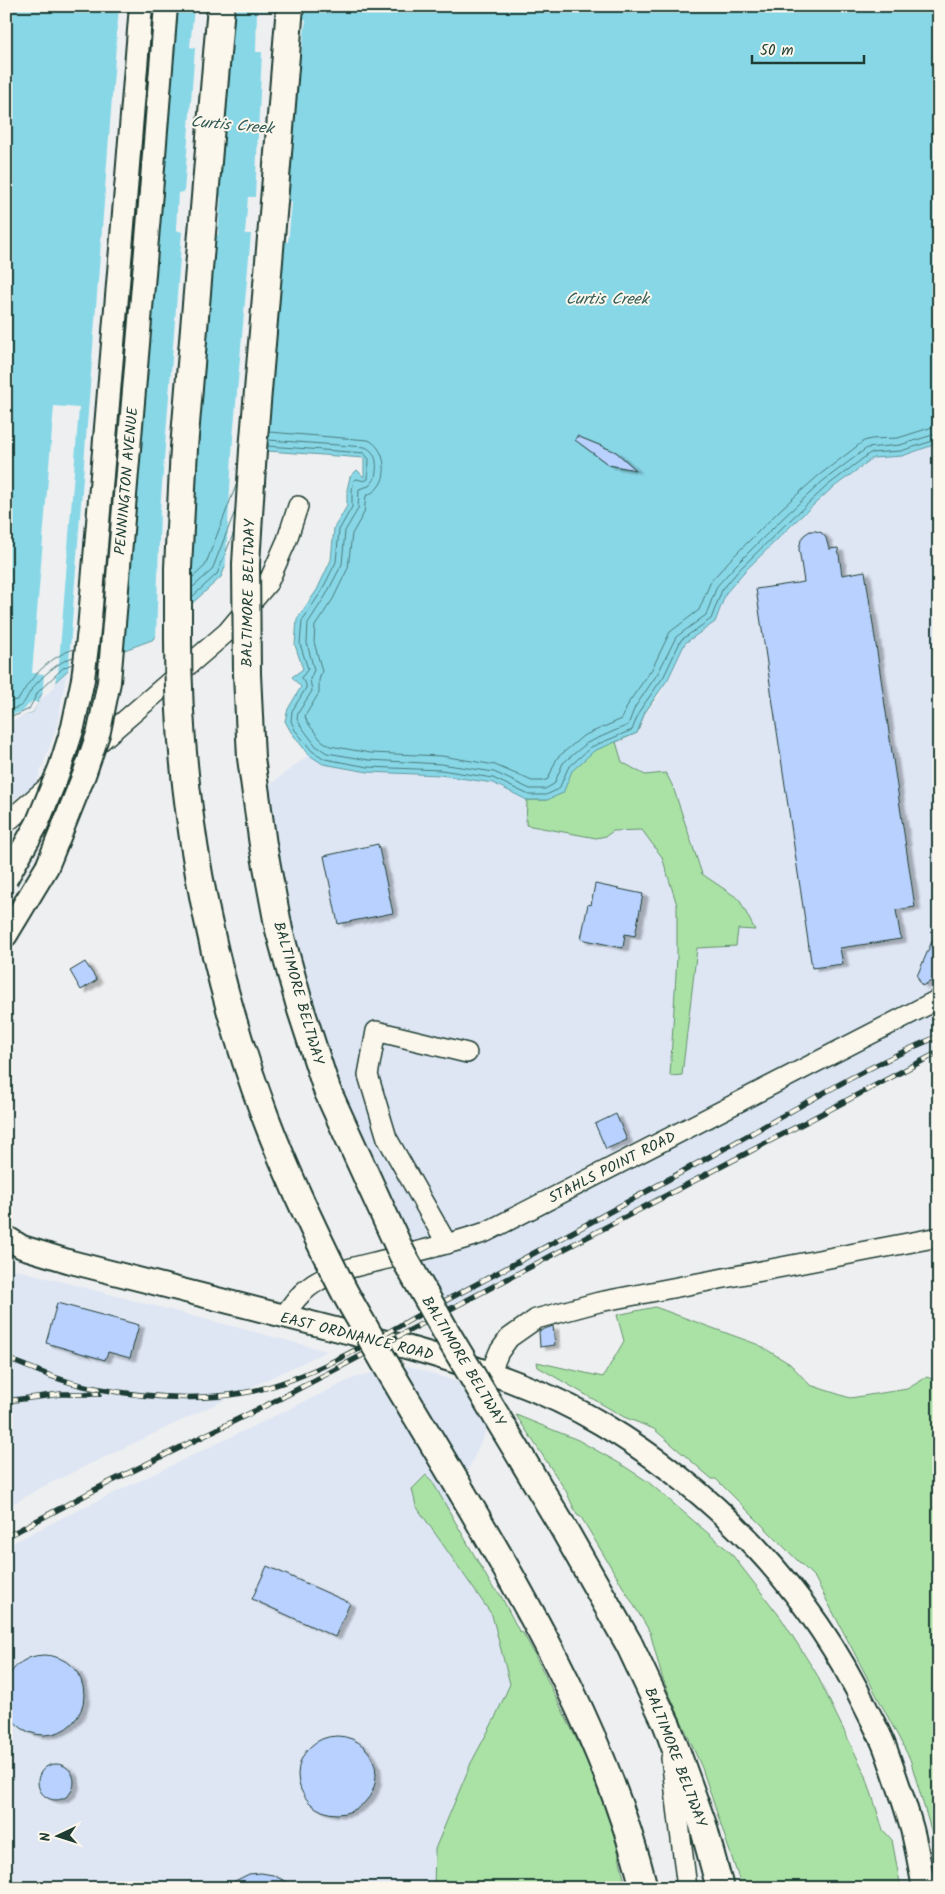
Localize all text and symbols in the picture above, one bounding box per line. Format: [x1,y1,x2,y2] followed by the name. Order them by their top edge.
[752,32,865,64] scale bar
[760,39,794,63] text: 50 m
[190,109,277,142] water label: Curtis Creek
[566,287,651,312] water label: Curtis Creek
[109,405,146,556] street label: PENNINGTON AVENUE
[236,517,262,667] street label: BALTIMORE BELTWAY
[266,919,330,1069] street label: BALTIMORE BELTWAY
[545,1125,681,1210] street label: STAHLS POINT ROAD
[415,1292,512,1432] street label: BALTIMORE BELTWAY
[277,1306,436,1368] street label: EAST ORDNANCE ROAD
[637,1684,713,1832] street label: BALTIMORE BELTWAY
[32,1812,82,1862] north arrow
[35,1832,57,1842] text: N

